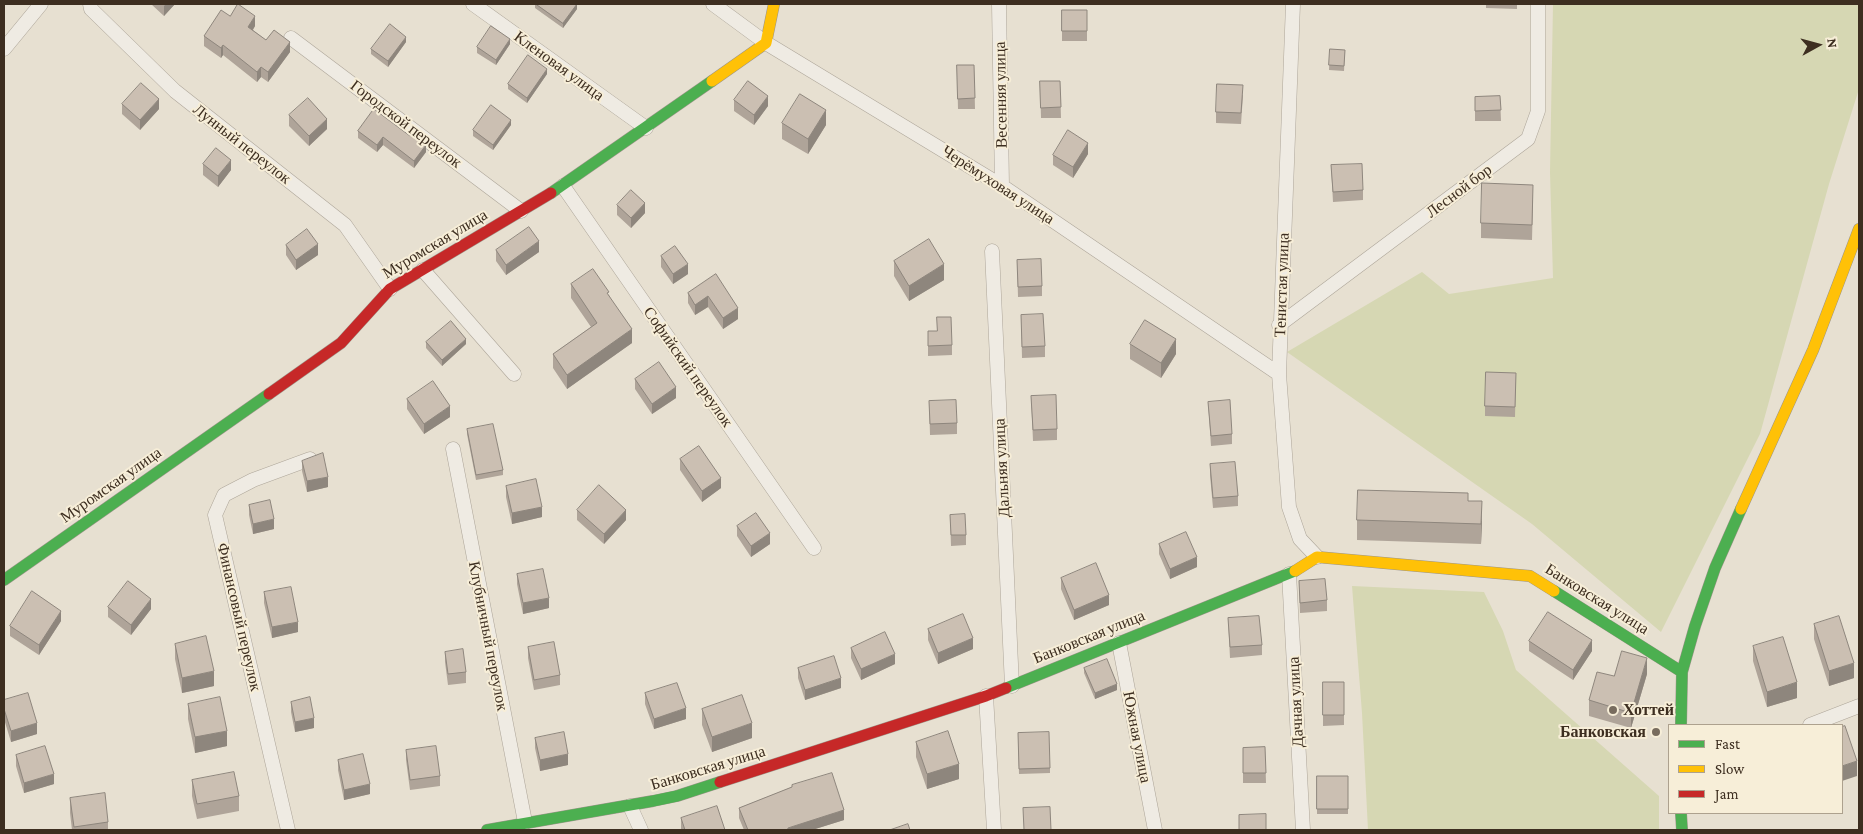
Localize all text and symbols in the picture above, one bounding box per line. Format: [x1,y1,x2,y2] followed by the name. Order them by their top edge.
[1793,20,1843,70] north arrow
[510,27,608,105] street label: Кленовая улица
[1824,37,1841,49] text: N
[990,41,1012,149] street label: Весенняя улица
[346,76,466,172] street label: Городской переулок
[189,100,295,188] street label: Лунный переулок
[938,141,1058,229] street label: Черёмуховая улица
[1422,160,1496,222] street label: Лесной бор
[379,205,491,283] street label: Муромская улица
[1271,232,1293,338] street label: Тенистая улица
[639,303,737,431] street label: Софийский переулок
[990,418,1014,518] street label: Дальняя улица
[57,443,165,527] street label: Муромская улица
[213,541,265,693] street label: Финансовый переулок
[1542,559,1652,639] street label: Банковская улица
[464,560,512,712] street label: Клубничный переулок
[1030,606,1148,668] street label: Банковская улица
[1284,656,1308,748] street label: Дачная улица
[1119,689,1155,785] street label: Южная улица
[1623,700,1674,720] place label: Хоттей
[1607,704,1619,716] marker: Хоттей
[1560,722,1646,742] place label: Банковская
[1668,724,1843,814] legend
[1650,726,1662,738] marker: Банковская
[1715,736,1740,752] text: Fast
[648,741,768,795] street label: Банковская улица
[1715,761,1744,777] text: Slow
[1715,786,1738,802] text: Jam

